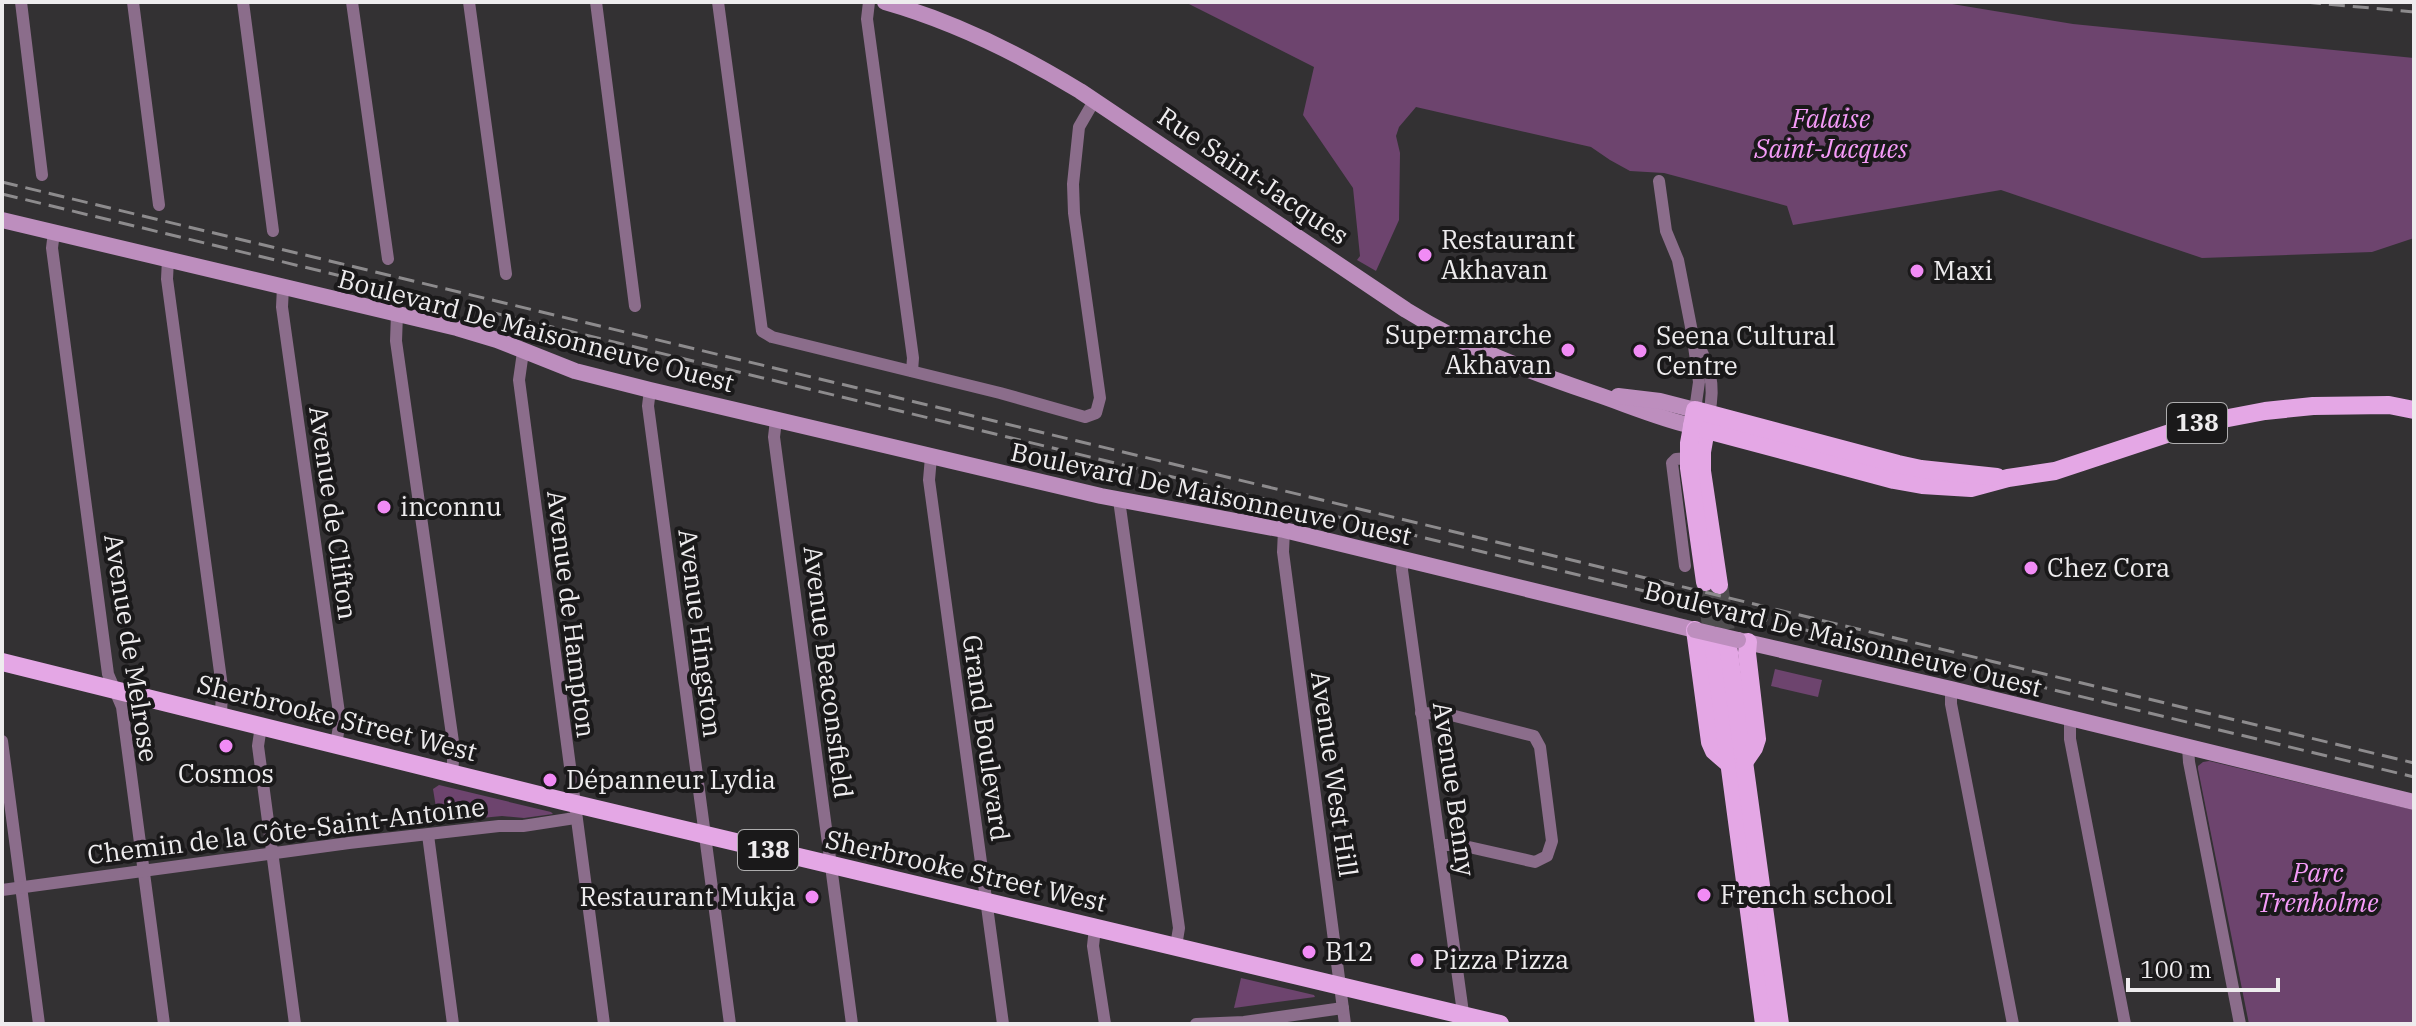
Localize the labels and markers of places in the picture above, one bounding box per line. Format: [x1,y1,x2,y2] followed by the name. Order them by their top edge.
[1441,222,1575,286] place label: Restaurant Akhavan
[1416,246,1434,264] marker: Restaurant Akhavan
[1933,253,1993,287] place label: Maxi
[1908,262,1926,280] marker: Maxi
[1385,317,1552,381] place label: Supermarche Akhavan
[1656,318,1836,382] place label: Seena Cultural Centre
[1559,341,1577,359] marker: Supermarche Akhavan
[1631,342,1649,360] marker: Seena Cultural Centre
[400,489,502,523] place label: inconnu
[375,498,393,516] marker: inconnu
[2047,550,2170,584] place label: Chez Cora
[2022,559,2040,577] marker: Chez Cora
[217,737,235,755] marker: Cosmos
[178,756,274,790] place label: Cosmos
[566,762,776,796] place label: Dépanneur Lydia
[541,771,559,789] marker: Dépanneur Lydia
[1720,877,1893,911] place label: French school
[580,879,796,913] place label: Restaurant Mukja
[1695,886,1713,904] marker: French school
[803,888,821,906] marker: Restaurant Mukja
[1325,934,1374,968] place label: B12
[1433,942,1569,976] place label: Pizza Pizza
[1300,943,1318,961] marker: B12
[1408,951,1426,969] marker: Pizza Pizza

